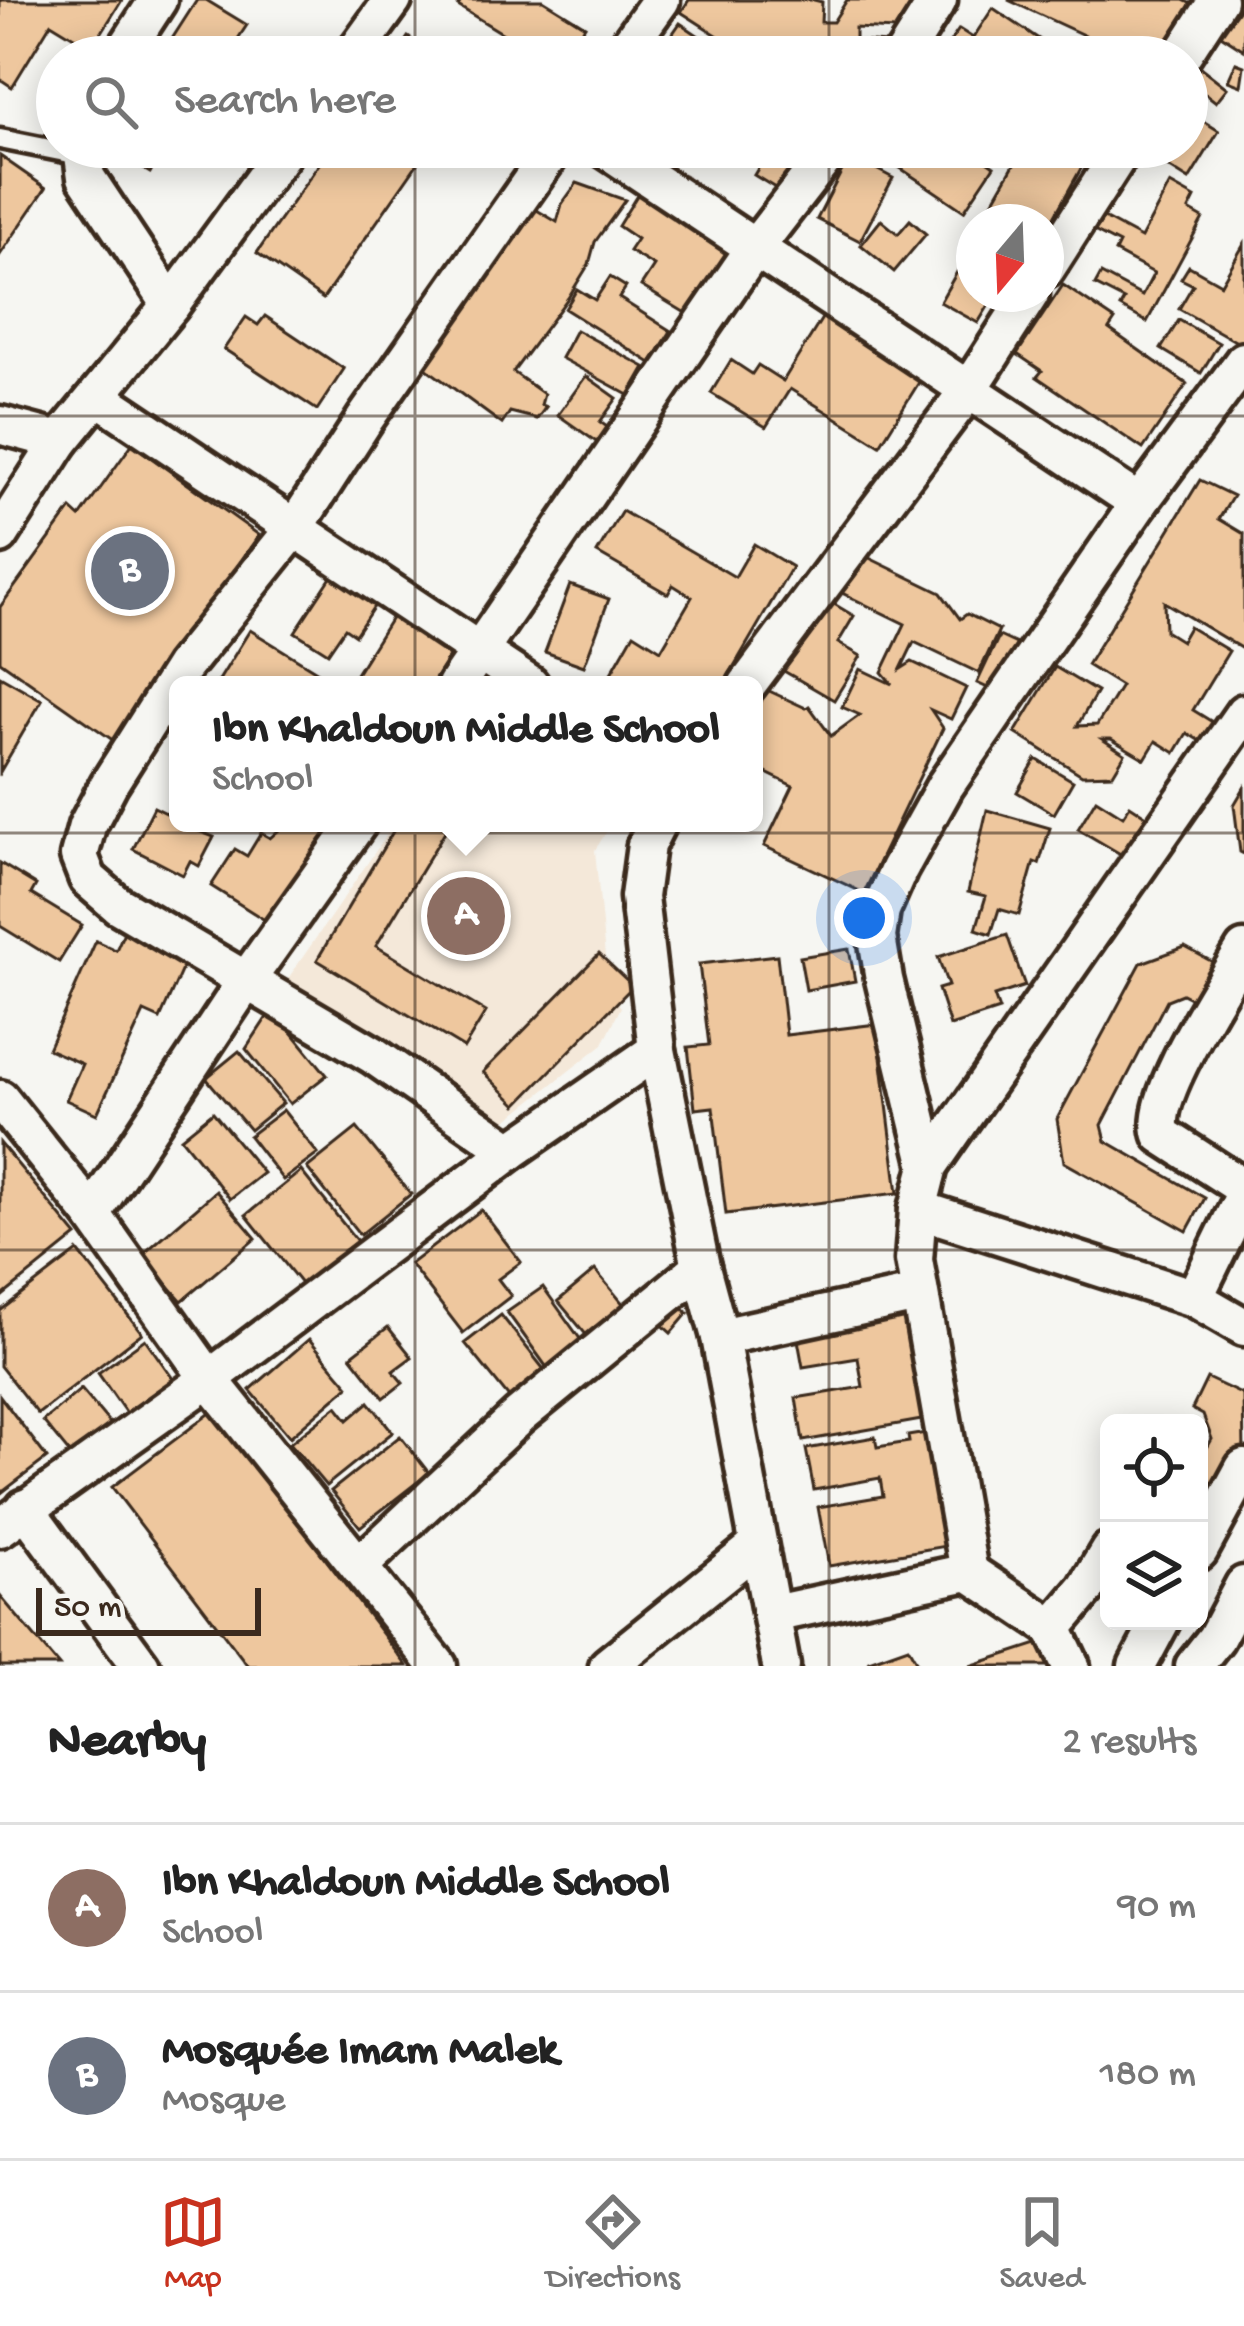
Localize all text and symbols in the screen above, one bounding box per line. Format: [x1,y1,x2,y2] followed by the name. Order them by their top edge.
[36,36,1208,168] search box
[78,69,144,135] icon: search
[174,76,396,129] text: Search here
[956,204,1064,312] north arrow
[91,526,169,616] pin: B
[169,676,763,832] popup
[212,705,720,758] text: Ibn Khaldoun Middle School
[212,758,313,804] text: School
[427,871,505,961] pin: A
[834,888,894,948] your location
[1100,1414,1208,1630] map controls
[1100,1414,1208,1522] button: locate
[1100,1522,1208,1630] button: layers
[36,1582,261,1635] scale bar
[54,1590,121,1628] text: 50 m
[48,1714,206,1774] text: Nearby
[1062,1721,1196,1767] text: 2 results
[162,1858,670,1911] text: Ibn Khaldoun Middle School
[75,1885,99,1931] text: A
[1117,1885,1196,1931] text: 90 m
[162,1911,263,1957] text: School
[162,2026,558,2079] text: Mosquée Imam Malek
[77,2053,97,2099] text: B
[1100,2053,1196,2099] text: 180 m
[162,2079,285,2125] text: Mosque
[160,2189,226,2299] tab: Map
[546,2189,680,2299] tab: Directions
[1000,2189,1084,2299] tab: Saved

